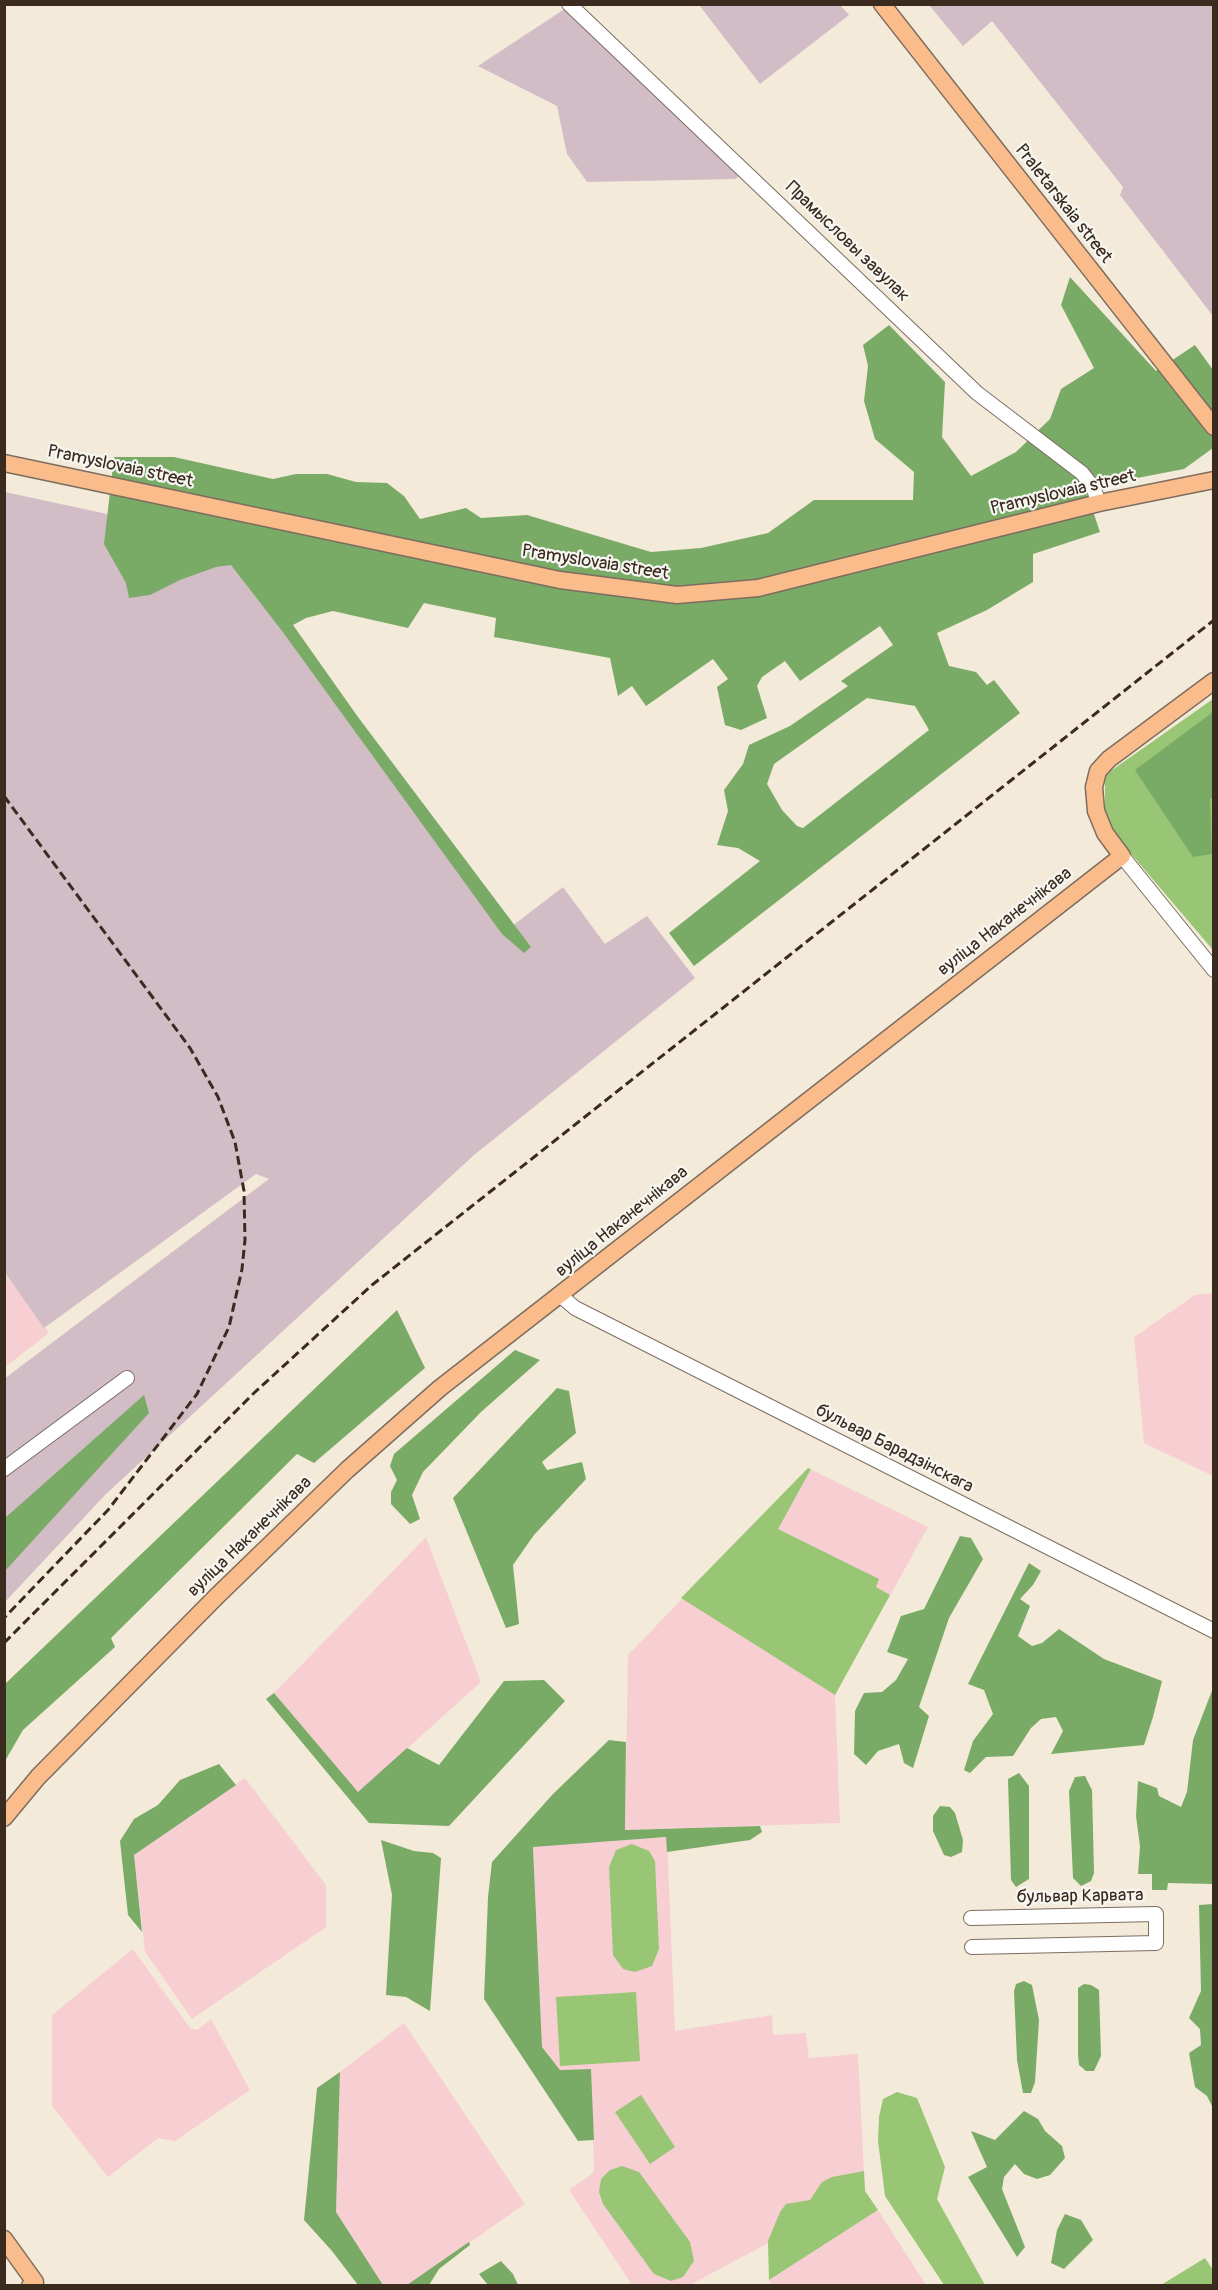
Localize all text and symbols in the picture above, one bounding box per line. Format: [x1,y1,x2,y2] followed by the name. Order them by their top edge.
[1010,140,1116,268] street label: Praletarskaia street
[780,177,914,307] street label: Прамысловы завулак
[45,441,195,493] street label: Pramyslovaia street
[988,466,1138,520] street label: Pramyslovaia street
[520,541,670,585] street label: Pramyslovaia street
[934,863,1076,981] street label: вуліца Наканечнікава
[551,1162,693,1282] street label: вуліца Наканечнікава
[811,1400,977,1498] street label: бульвар Барадзінскага
[183,1472,317,1602] street label: вуліца Наканечнікава
[1016,1885,1144,1909] street label: бульвар Карвата

